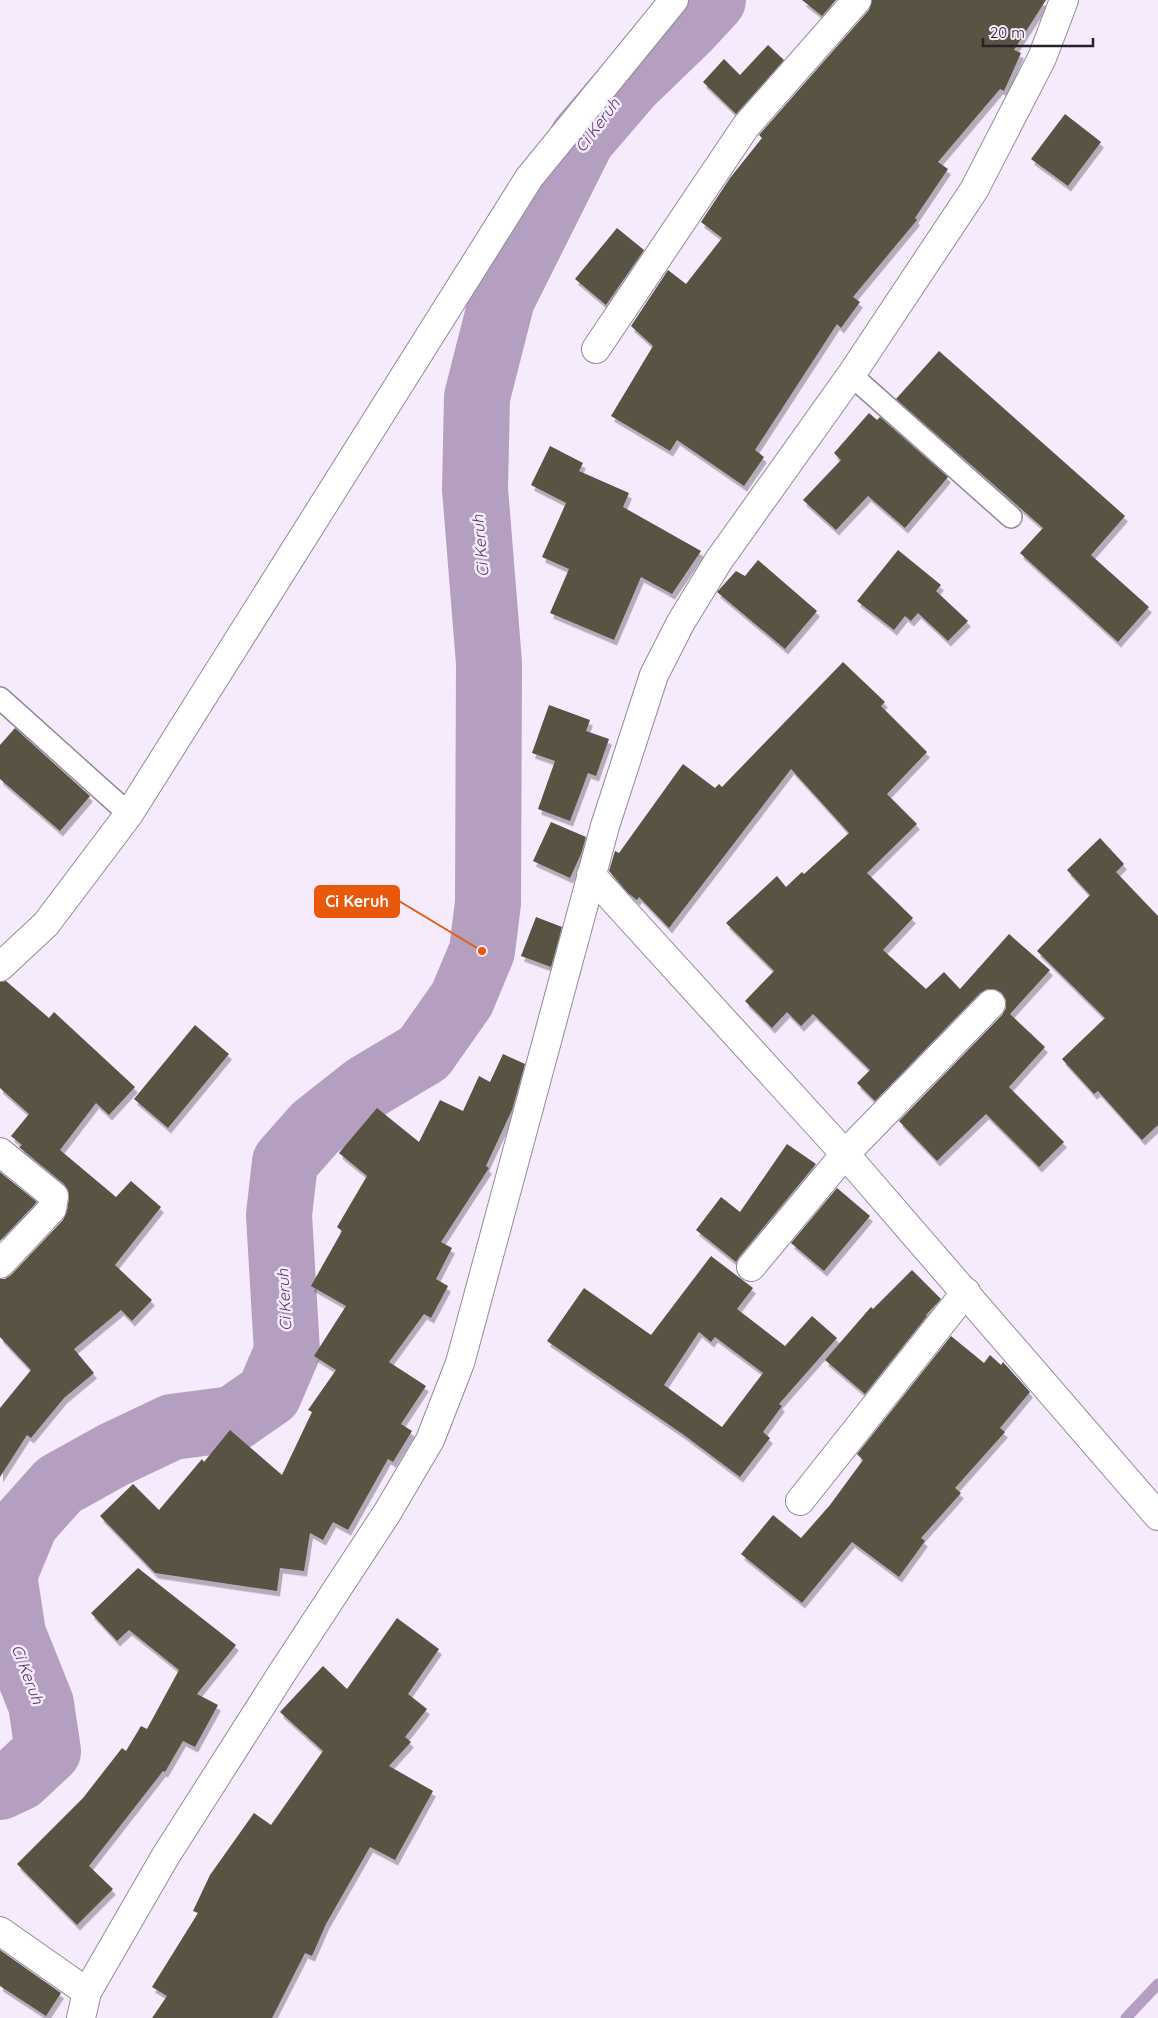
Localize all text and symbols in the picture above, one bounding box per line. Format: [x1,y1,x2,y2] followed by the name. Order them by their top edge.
[983,15,1093,47] scale bar
[990,23,1025,42] text: 20 m
[570,93,624,156] water label: Ci Keruh
[467,513,493,578] water label: Ci Keruh
[315,886,399,917] callout: Ci Keruh
[325,891,389,911] text: Ci Keruh
[272,1268,296,1332] water label: Ci Keruh
[8,1641,49,1707] water label: Ci Keruh

